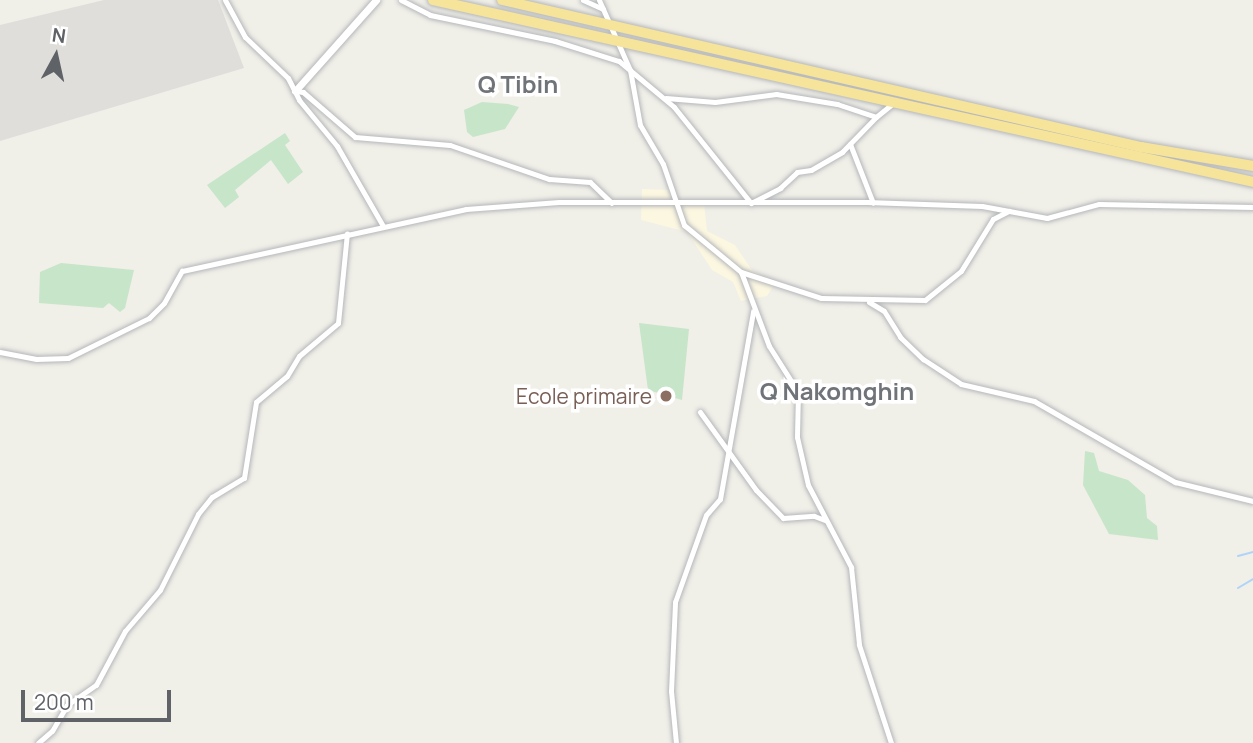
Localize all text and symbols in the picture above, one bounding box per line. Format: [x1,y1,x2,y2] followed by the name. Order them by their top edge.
[21,21,91,91] north arrow
[50,21,67,49] text: N
[478,70,558,98] district label: Q Tibin
[760,377,914,405] district label: Q Nakomghin
[516,383,652,409] place label: Ecole primaire
[658,388,674,404] marker: Ecole primaire
[24,676,175,720] scale bar
[34,688,94,716] text: 200 m

